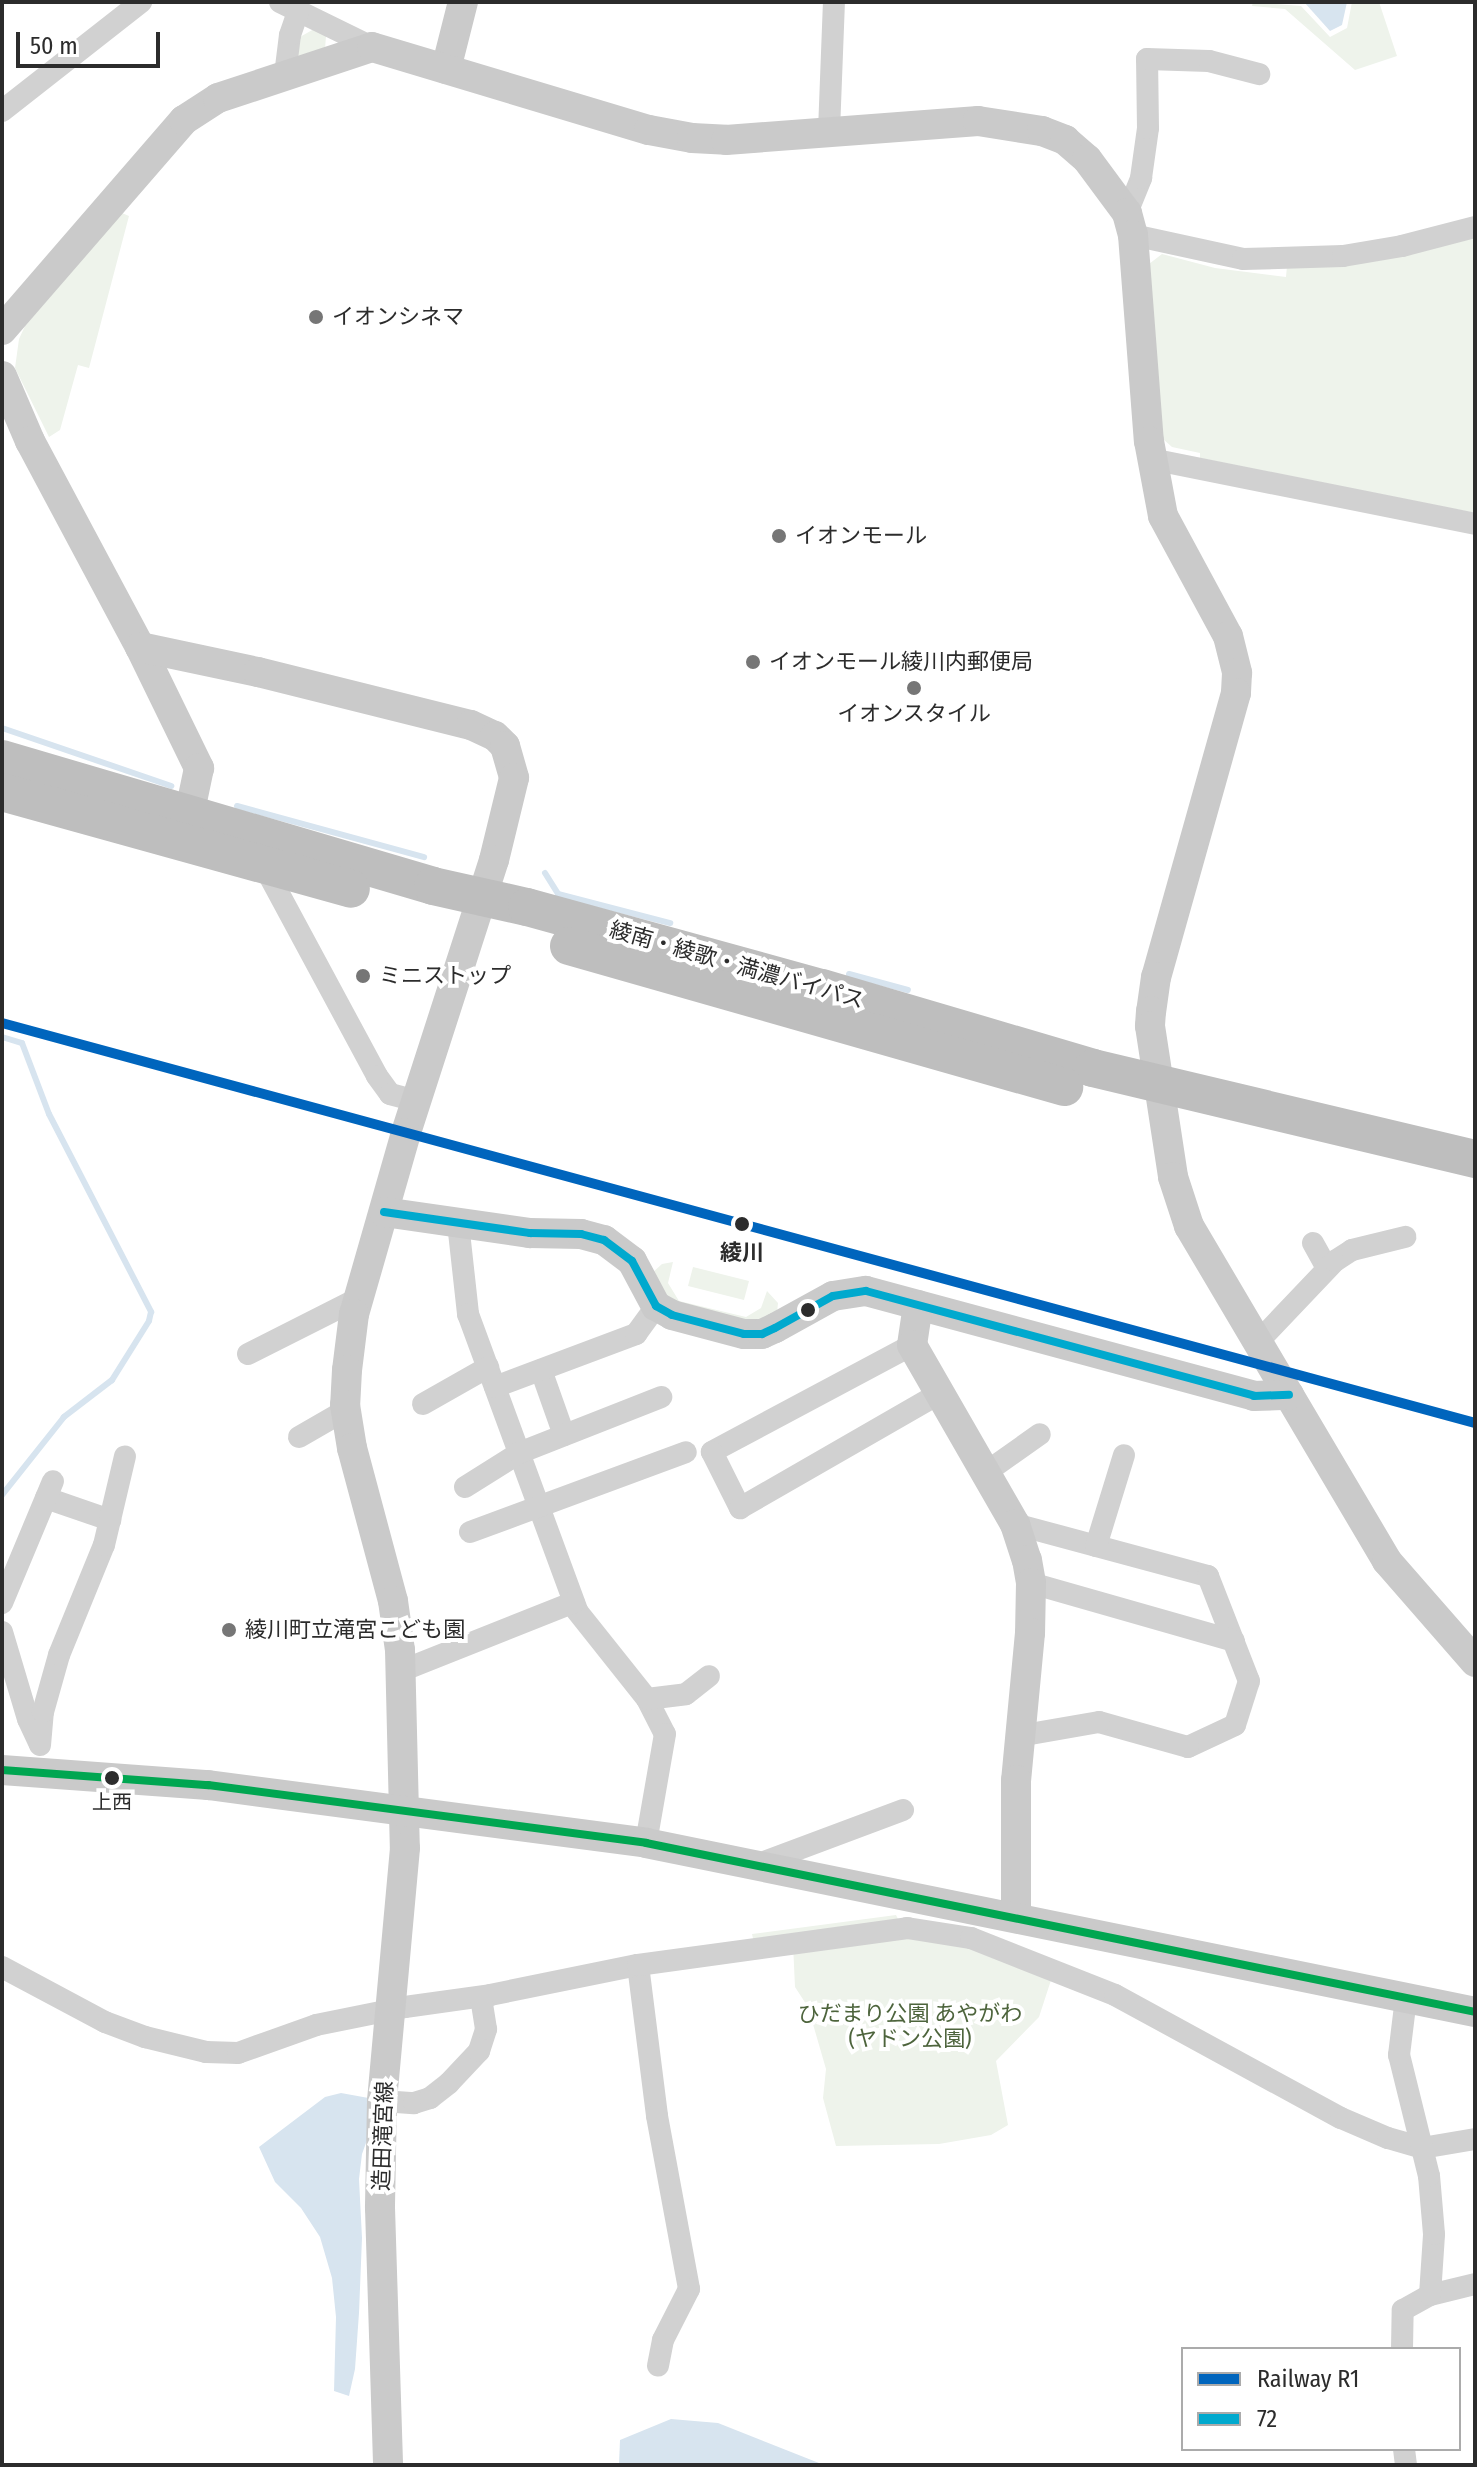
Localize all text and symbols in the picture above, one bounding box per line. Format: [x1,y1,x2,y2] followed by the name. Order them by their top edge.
[20,16,164,66] scale bar
[30,32,78,60] text: 50 m
[332,304,464,330] place label: イオンシネマ
[307,308,325,326] marker: イオンシネマ
[795,523,927,549] place label: イオンモール
[770,527,788,545] marker: イオンモール
[769,649,1033,675] place label: イオンモール綾川内郵便局
[744,653,762,671] marker: イオンモール綾川内郵便局
[905,679,923,697] marker: イオンスタイル
[837,701,991,727] place label: イオンスタイル
[606,916,868,1014] street label: 綾南・綾歌・満濃バイパス
[379,963,511,989] place label: ミニストップ
[354,967,372,985] marker: ミニストップ
[730,1212,754,1236] marker: 綾川
[720,1240,764,1266] place label: 綾川
[800,1302,816,1318] unlabelled marker
[245,1617,465,1643] place label: 綾川町立滝宮こども園
[220,1621,238,1639] marker: 綾川町立滝宮こども園
[104,1770,120,1786] marker: 上西
[92,1790,132,1814] place label: 上西
[797,2000,1023,2052] park label: ひだまり公園 あやがわ (ヤドン公園)
[368,2081,398,2191] street label: 造田滝宮線
[1181,2347,1461,2451] legend
[1257,2365,1359,2393] text: Railway R1
[1257,2405,1277,2433] text: 72

